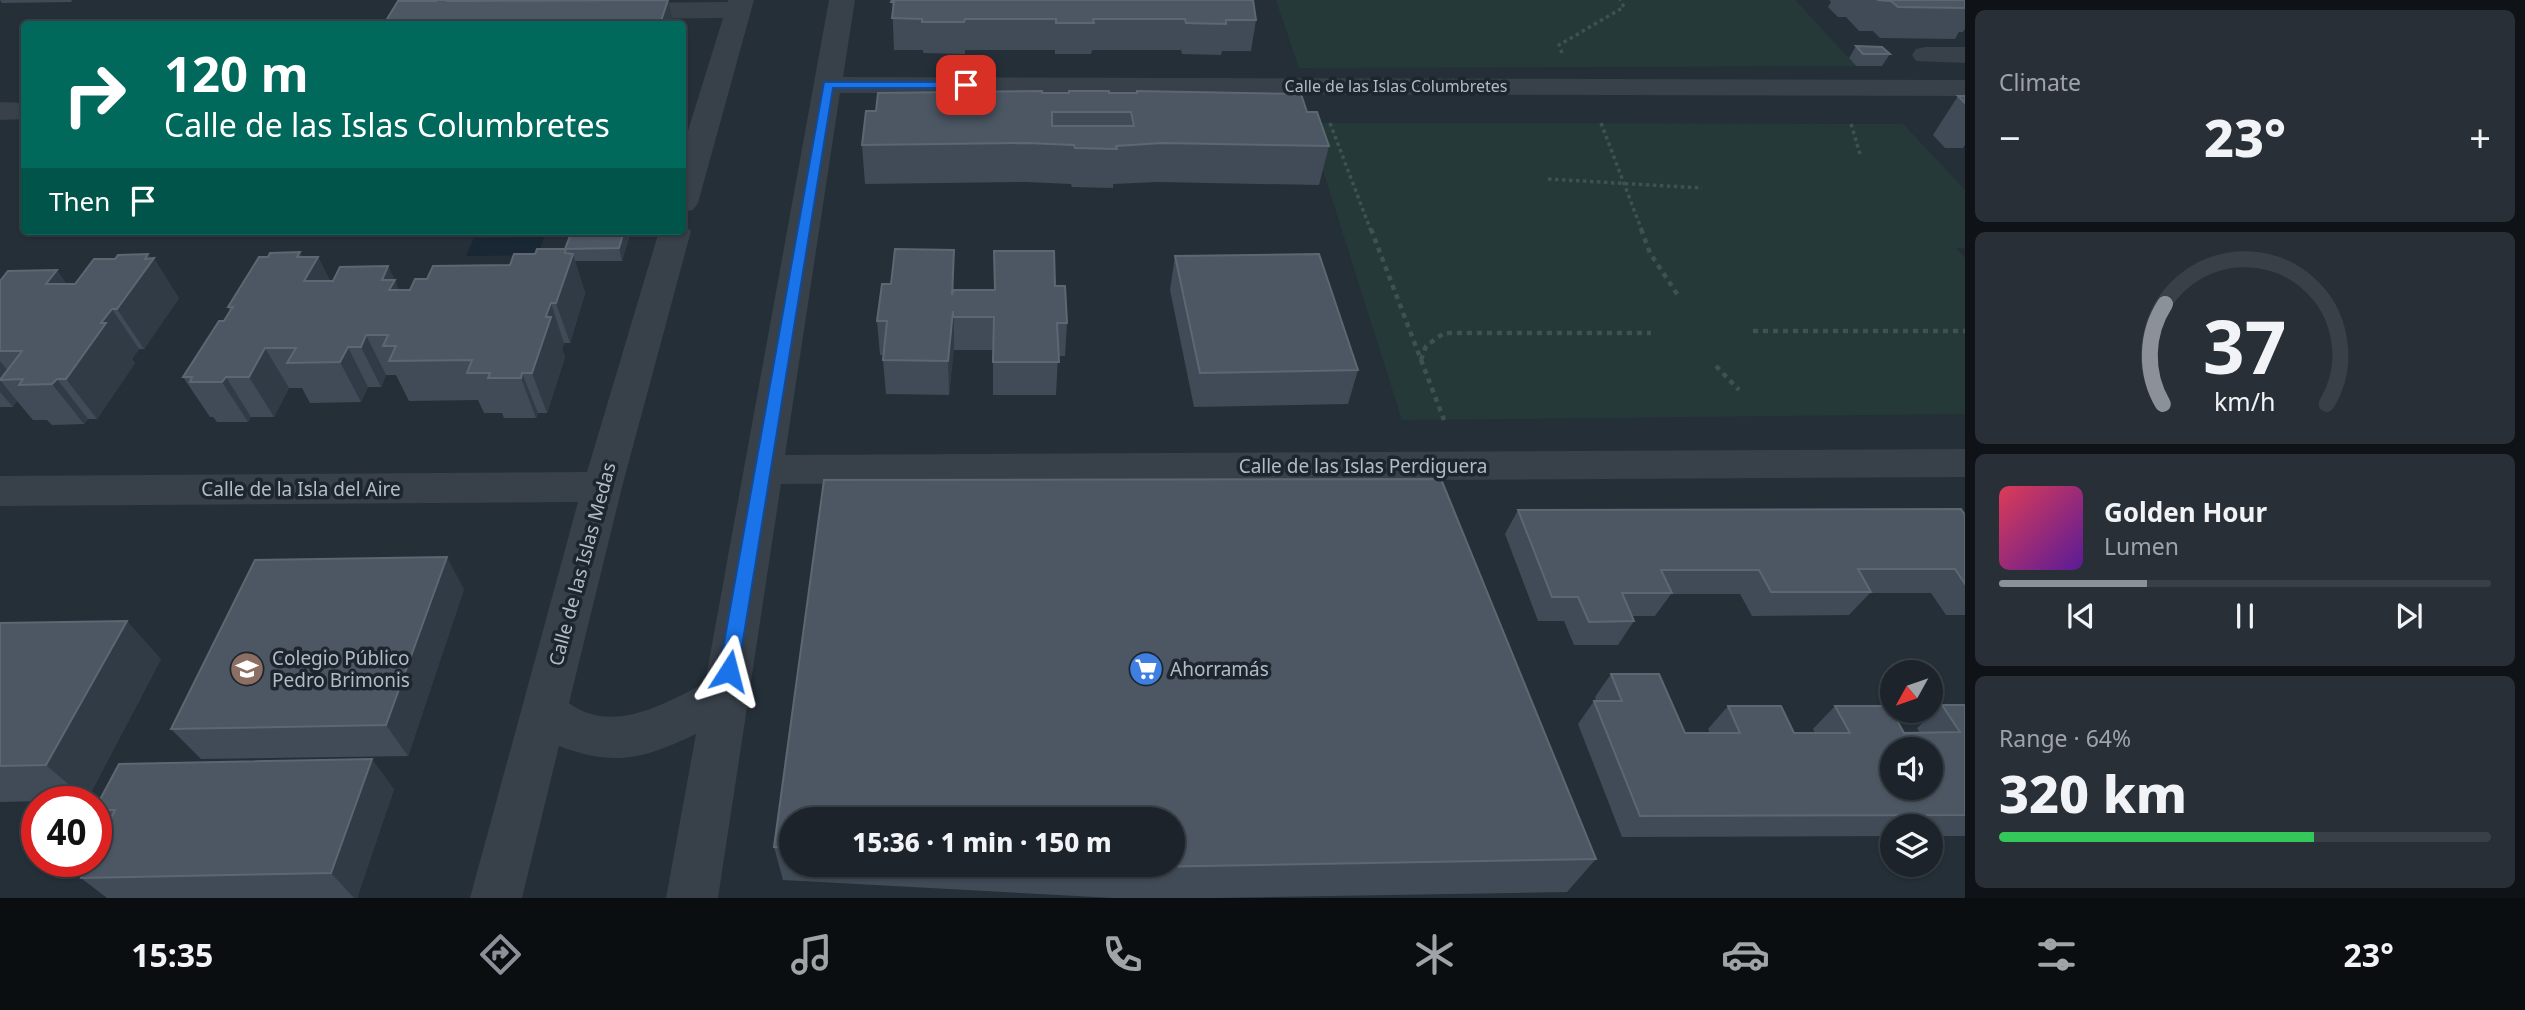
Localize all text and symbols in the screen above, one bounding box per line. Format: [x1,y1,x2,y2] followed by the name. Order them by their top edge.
[164,40,309,106] text: 120 m
[49,49,140,140] icon: right
[936,55,996,115] pin
[947,66,985,104] icon: arrive
[1999,66,2081,98] text: Climate
[1285,75,1507,97] street label: Calle de las Islas Columbretes
[2204,101,2286,172] text: 23°
[164,103,610,146] text: Calle de las Islas Columbretes
[1999,111,2021,163] text: −
[2469,111,2491,163] text: +
[124,182,162,220] icon: arrive
[49,183,110,219] text: Then
[2203,296,2287,395] text: 37
[2214,384,2276,418] text: km/h
[1239,453,1487,479] street label: Calle de las Islas Perdiguera
[542,459,622,669] street label: Calle de las Islas Medas
[201,476,401,502] street label: Calle de la Isla del Aire
[2104,494,2267,530] text: Golden Hour
[2104,530,2179,562] text: Lumen
[2062,597,2100,635] icon: previous
[2226,597,2264,635] icon: pause
[2390,597,2428,635] icon: next
[692,634,766,708] position arrow
[272,645,410,693] place label: Colegio Público Pedro Brimonis
[228,650,266,688] school or university icon: Colegio Público Pedro Brimonis
[1127,650,1165,688] supermarket icon: Ahorramás
[1170,656,1269,682] place label: Ahorramás
[1880,660,1942,723] north arrow
[1880,660,1943,877] map controls
[1999,722,2131,754] text: Range · 64%
[1880,737,1943,800] button: sound
[1999,757,2187,828] text: 320 km
[21,786,112,877] speed limit sign: 40
[1880,814,1943,877] button: layers
[852,824,1112,860] text: 15:36 · 1 min · 150 m
[476,930,525,979] icon: directions
[787,930,836,979] icon: music
[1098,930,1147,979] icon: phone
[1410,930,1459,979] icon: climate
[1721,930,1770,979] icon: car
[2032,930,2081,979] icon: filters
[131,933,213,976] text: 15:35
[2344,933,2394,976] text: 23°

